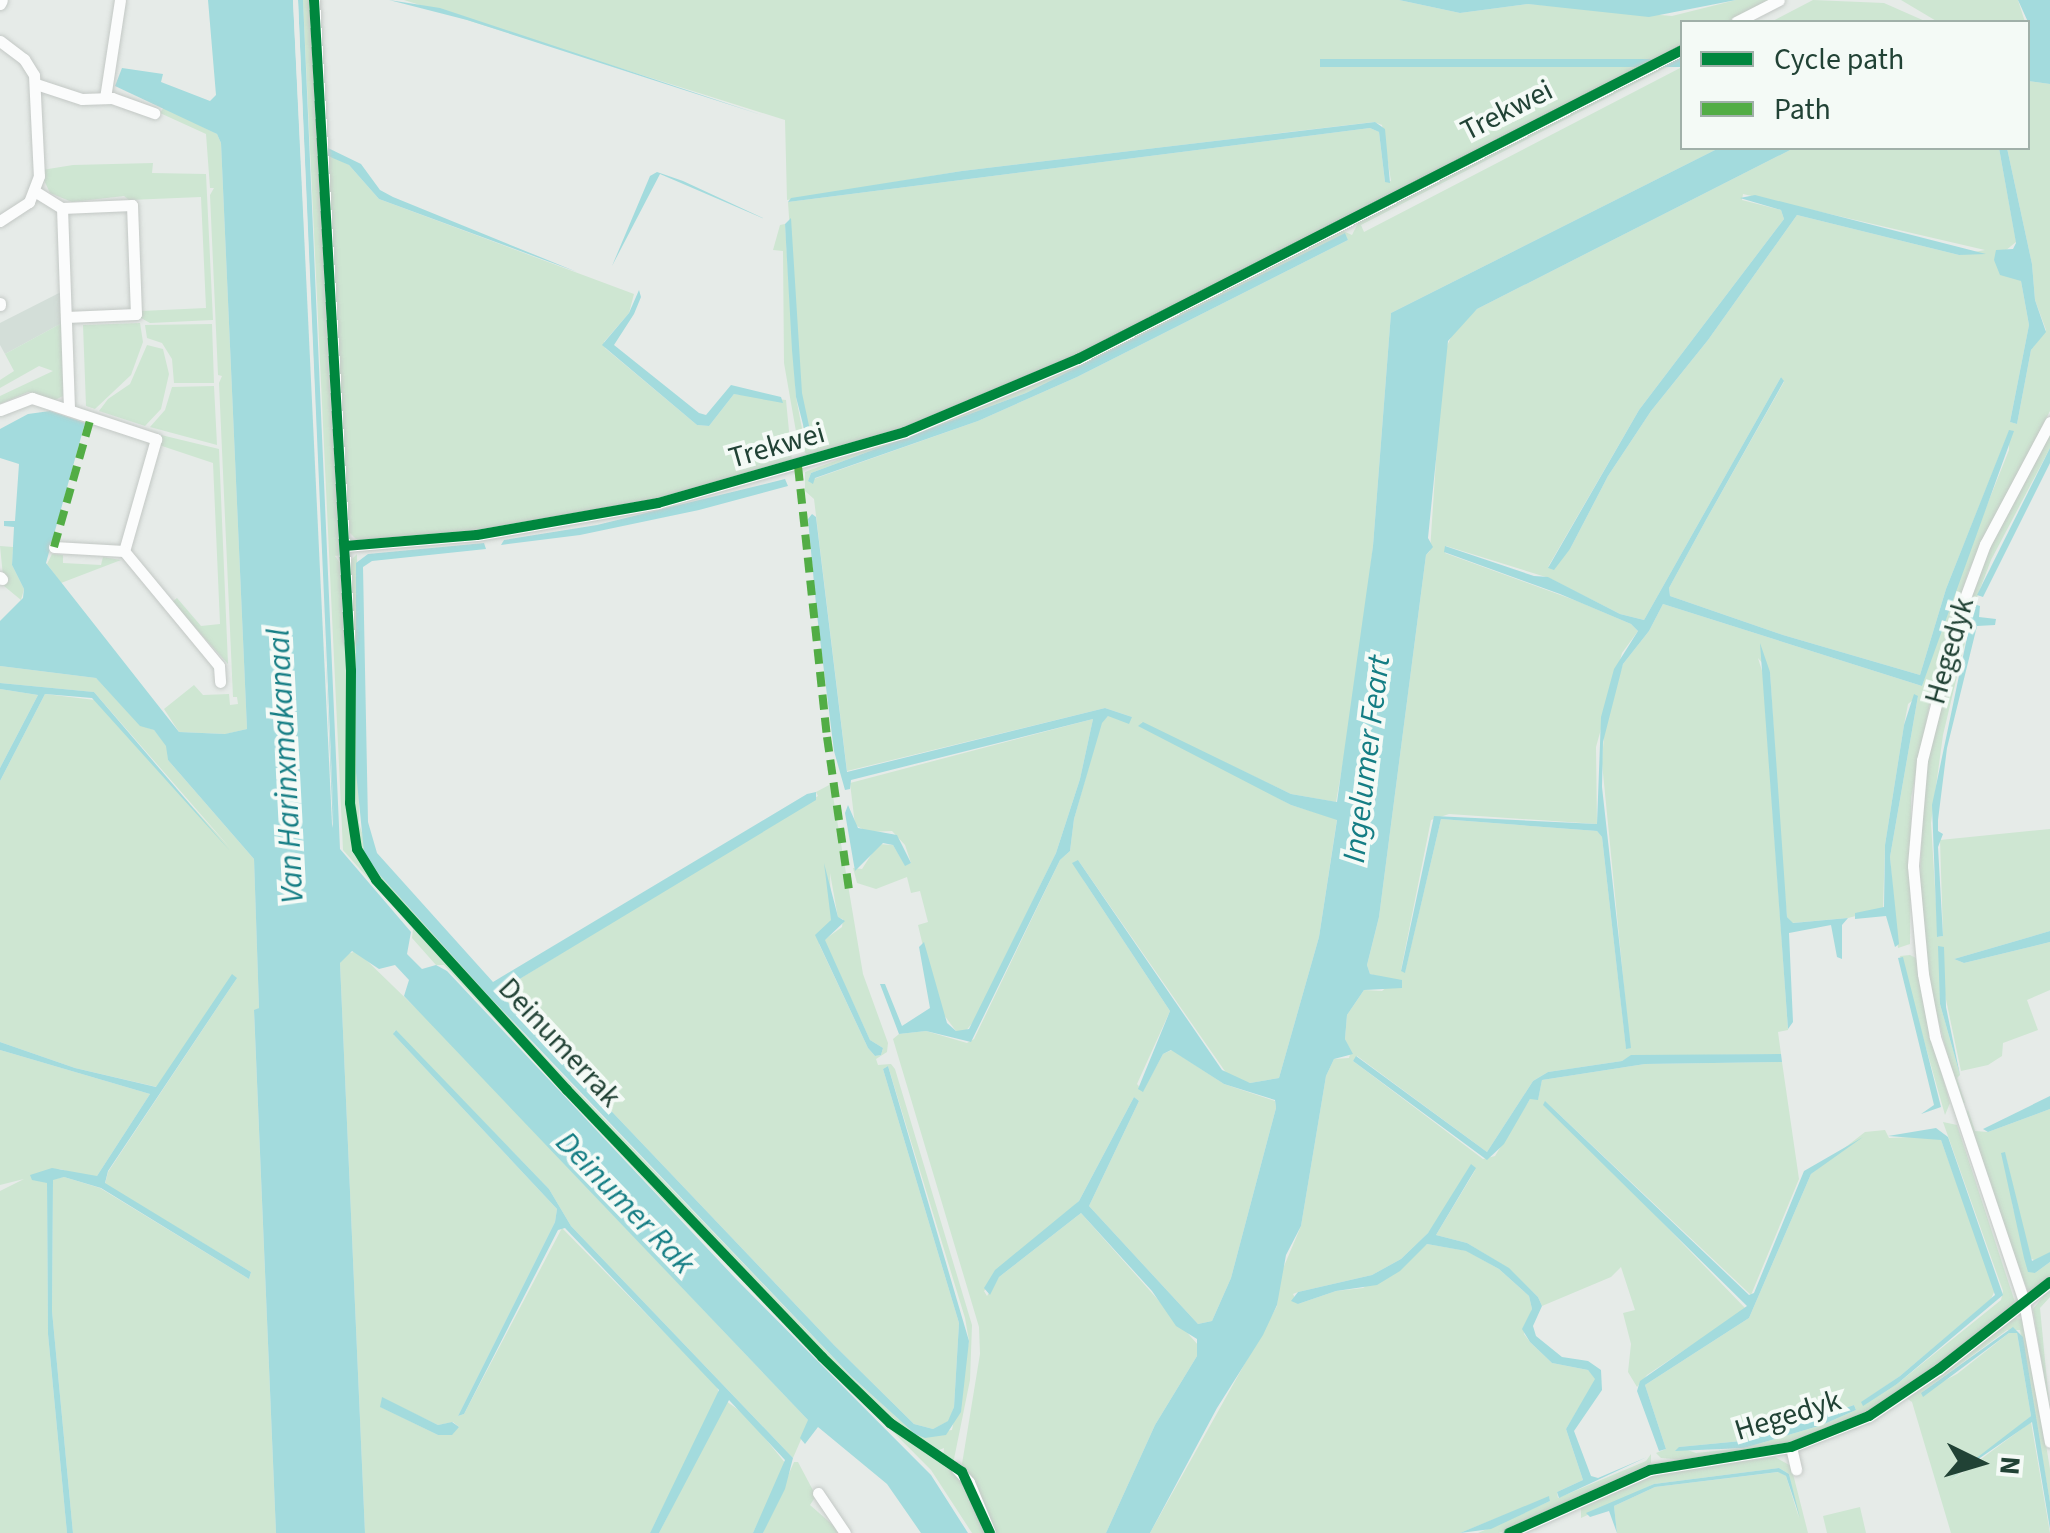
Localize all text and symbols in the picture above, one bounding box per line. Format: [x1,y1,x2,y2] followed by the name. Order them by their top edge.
[1680,20,2030,150] legend
[1774,38,1904,81] text: Cycle path
[1455,73,1559,149] street label: Trekwei
[1774,88,1831,131] text: Path
[725,415,829,477] street label: Trekwei
[1918,594,1982,708] street label: Hegedyk
[260,628,312,904] water label: Van Harinxmakanaal
[1335,653,1399,865] water label: Ingelumer Feart
[490,971,628,1115] street label: Deinumerrak
[547,1124,703,1282] water label: Deinumer Rak
[1731,1383,1845,1449] street label: Hegedyk
[1930,1413,2030,1513] north arrow
[1989,1455,2031,1477] text: N

